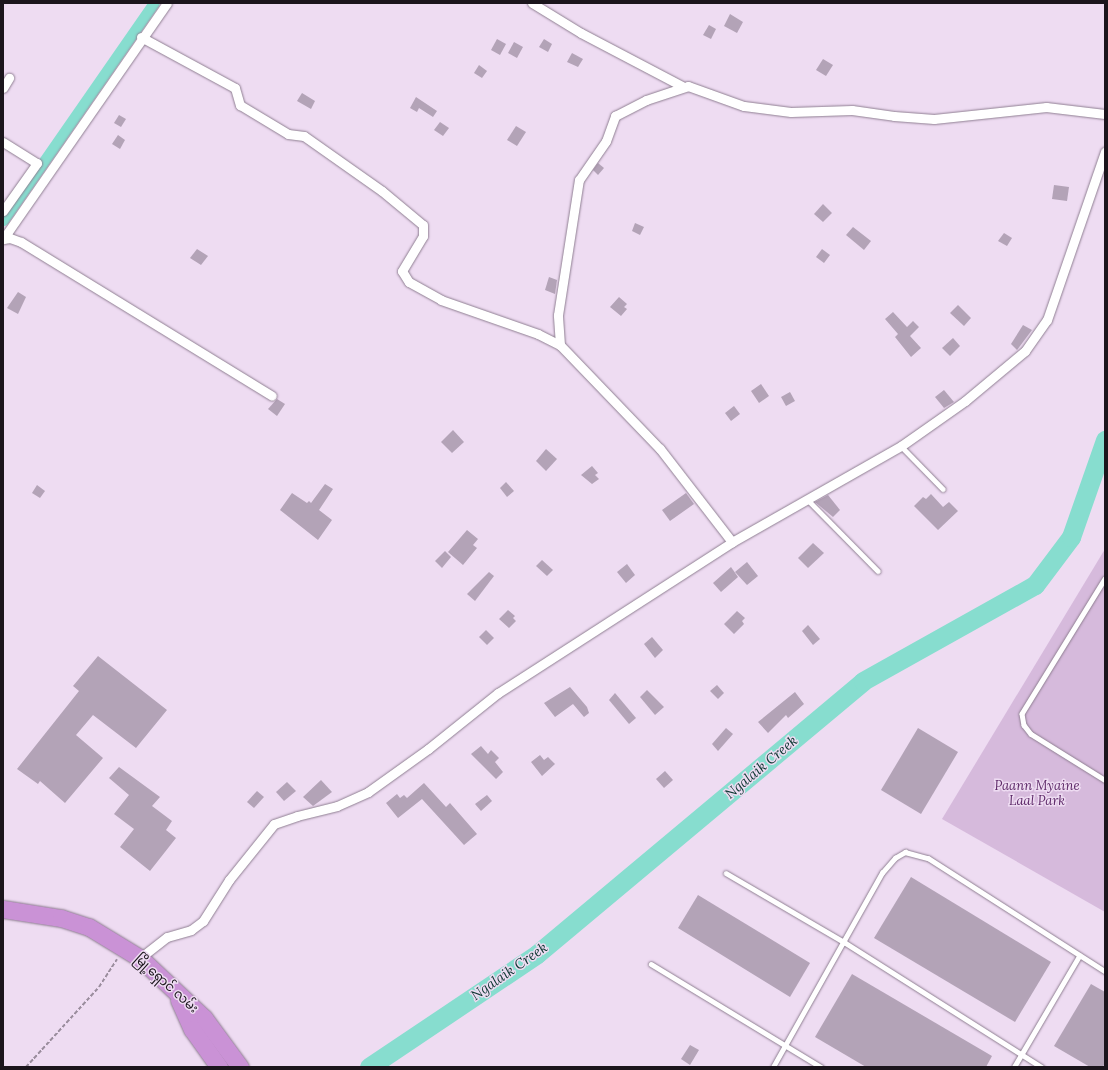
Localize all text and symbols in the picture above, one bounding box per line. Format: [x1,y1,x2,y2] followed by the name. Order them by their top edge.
[721,732,801,802] water label: Ngalaik Creek
[994,779,1080,810] park label: Paann Myaine Laal Park
[468,939,550,1003] water label: Ngalaik Creek
[131,951,201,1017] street label: မြို့ရှောင် လမ်း

